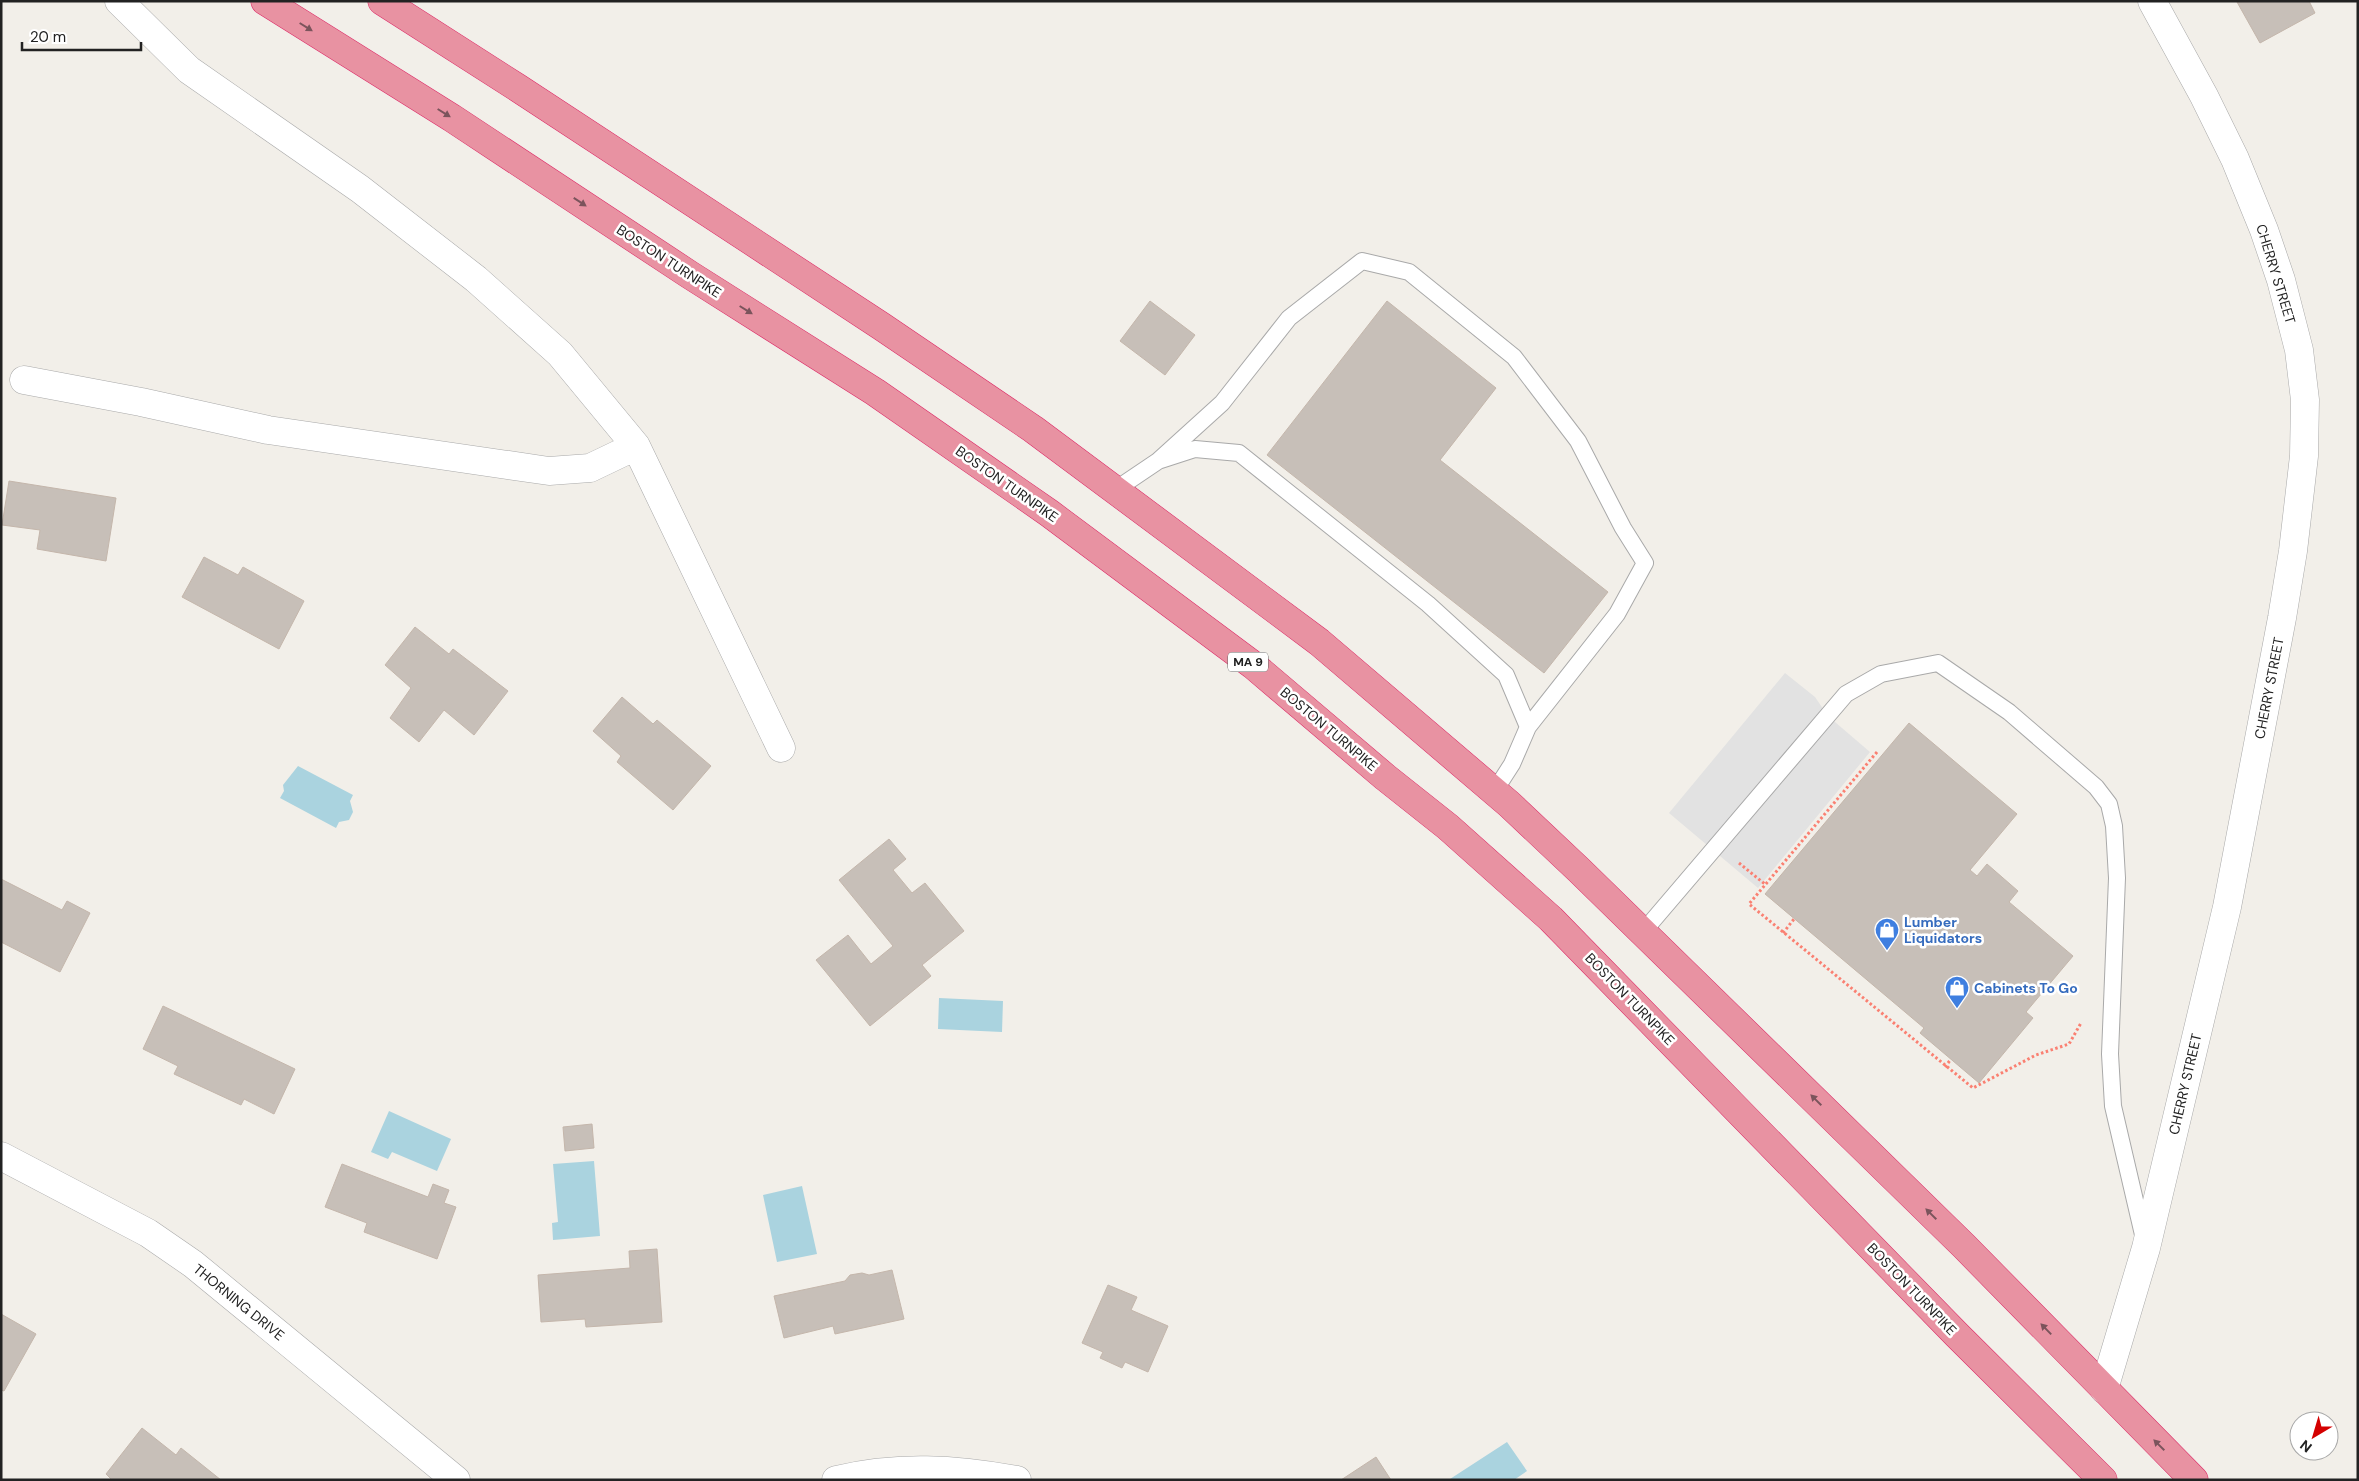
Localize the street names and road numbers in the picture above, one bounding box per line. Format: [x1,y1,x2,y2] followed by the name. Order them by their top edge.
[613,220,725,302] street label: BOSTON TURNPIKE
[2252,222,2300,326] street label: CHERRY STREET
[952,442,1062,526] street label: BOSTON TURNPIKE
[2250,635,2288,740] street label: CHERRY STREET
[1228,652,1268,672] road number: MA 9
[1277,683,1381,775] street label: BOSTON TURNPIKE
[1581,949,1679,1049] street label: BOSTON TURNPIKE
[2165,1032,2205,1136] street label: CHERRY STREET
[1863,1239,1961,1339] street label: BOSTON TURNPIKE
[190,1260,288,1344] street label: THORNING DRIVE

